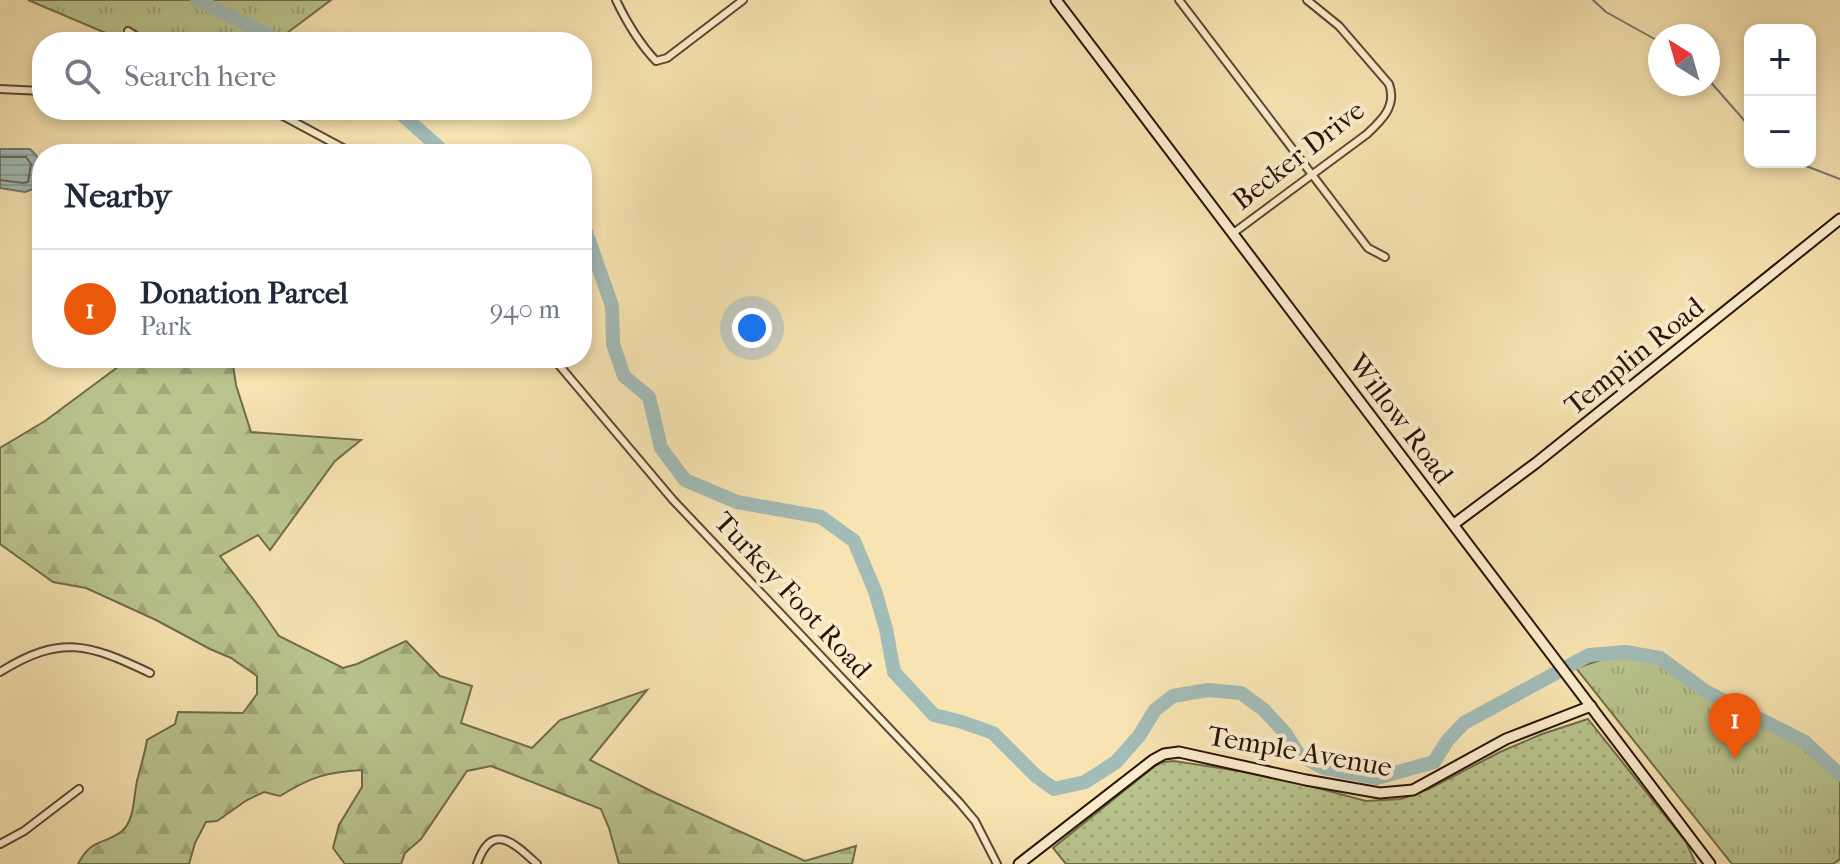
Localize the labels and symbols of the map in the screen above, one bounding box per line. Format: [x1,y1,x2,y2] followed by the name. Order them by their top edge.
[1648,24,1720,96] north arrow
[1225,93,1371,217] street label: Becker Drive
[1558,289,1711,422] street label: Templin Road
[732,308,772,348] your location
[1341,347,1461,491] street label: Willow Road
[707,505,879,686] street label: Turkey Foot Road
[1709,693,1761,759] pin: 1
[1205,719,1395,783] street label: Temple Avenue

